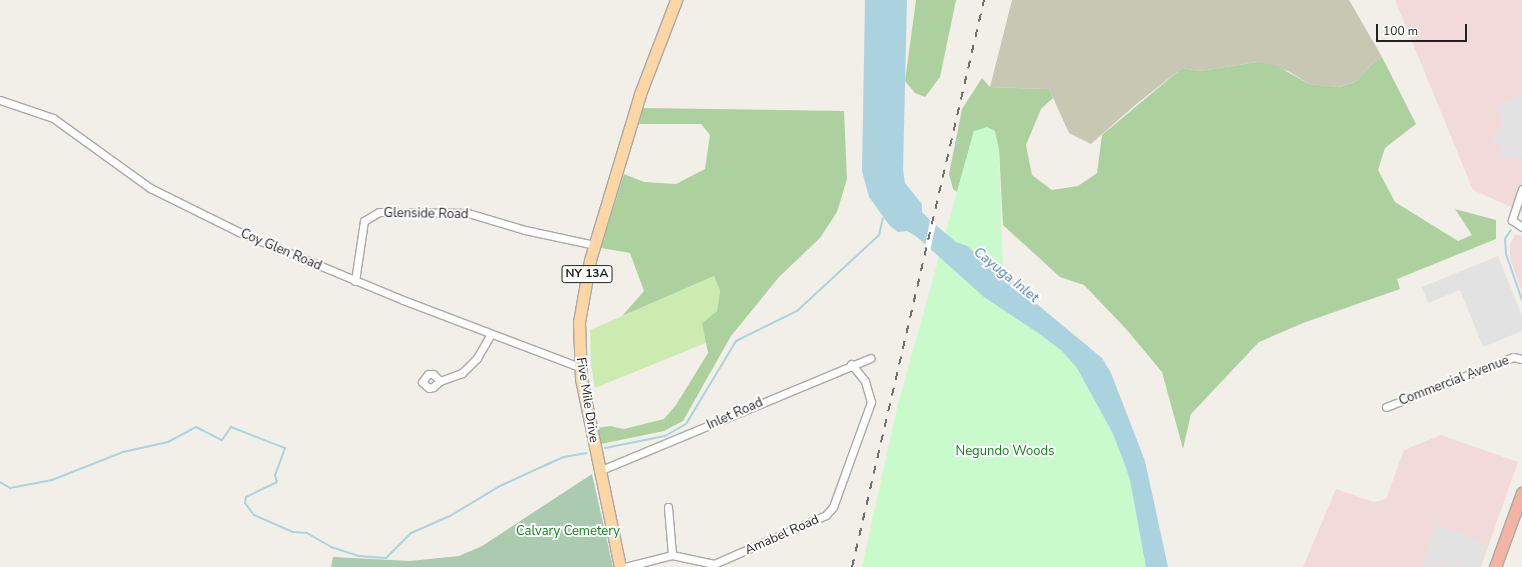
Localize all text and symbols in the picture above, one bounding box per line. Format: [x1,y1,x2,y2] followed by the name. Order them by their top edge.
[1378,16,1469,42] scale bar
[1383,23,1418,39] text: 100 m
[383,205,469,223] street label: Glenside Road
[238,226,324,274] street label: Coy Glen Road
[970,244,1042,306] water label: Cayuga Inlet
[561,264,613,284] road number: NY 13A
[1397,353,1511,409] street label: Commercial Avenue
[573,356,601,444] street label: Five Mile Drive
[705,395,765,433] street label: Inlet Road
[956,443,1054,459] park label: Negundo Woods
[743,512,821,558] street label: Amabel Road
[516,523,620,539] park label: Calvary Cemetery

